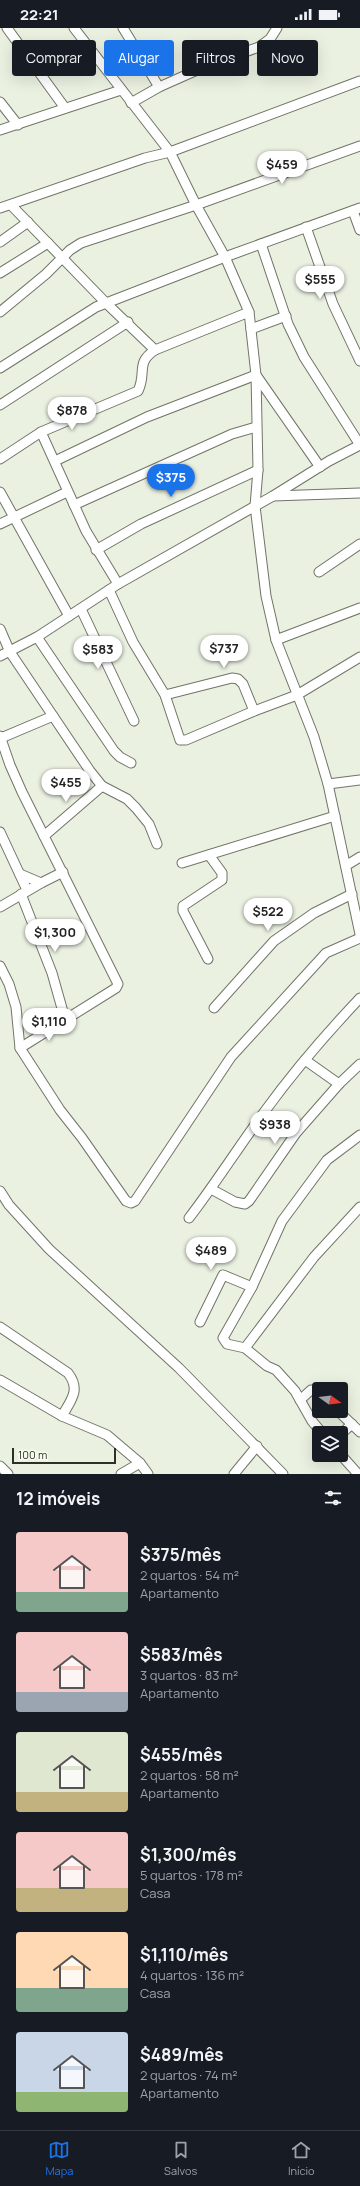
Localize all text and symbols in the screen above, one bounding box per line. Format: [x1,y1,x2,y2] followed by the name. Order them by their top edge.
[20,4,59,25] text: 22:21
[12,40,96,76] chip: Comprar
[104,40,174,76] chip: Alugar
[182,40,249,76] chip: Filtros
[257,40,318,76] chip: Novo
[258,151,306,185] pin: $459
[266,155,298,173] text: $459
[296,266,344,300] pin: $555
[304,270,336,288] text: $555
[48,397,96,431] pin: $878
[56,401,88,419] text: $878
[147,464,195,498] pin: $375
[156,468,186,486] text: $375
[200,635,248,669] pin: $737
[74,636,122,670] pin: $583
[209,639,239,657] text: $737
[82,640,114,658] text: $583
[42,769,90,803] pin: $455
[50,773,82,791] text: $455
[244,898,292,932] pin: $522
[253,902,283,920] text: $522
[22,919,88,953] pin: $1,300
[34,923,76,941] text: $1,300
[16,1008,82,1042] pin: $1,110
[31,1012,67,1030] text: $1,110
[251,1111,299,1145] pin: $938
[259,1115,291,1133] text: $938
[187,1237,235,1271] pin: $489
[195,1241,227,1259] text: $489
[312,1382,348,1418] north arrow
[312,1382,348,1462] map controls
[312,1426,348,1462] button: layers
[12,1446,116,1465] scale bar
[18,1447,47,1462] text: 100 m
[16,1487,100,1510] text: 12 imóveis
[322,1487,344,1509] icon: filters
[140,1543,221,1566] text: $375/mês
[48,1548,96,1596] icon: home
[140,1566,239,1584] text: 2 quartos · 54 m²
[140,1584,219,1602] text: Apartamento
[140,1643,223,1666] text: $583/mês
[48,1648,96,1696] icon: home
[140,1666,238,1684] text: 3 quartos · 83 m²
[140,1684,219,1702] text: Apartamento
[140,1743,223,1766] text: $455/mês
[48,1748,96,1796] icon: home
[140,1766,239,1784] text: 2 quartos · 58 m²
[140,1784,219,1802] text: Apartamento
[140,1843,236,1866] text: $1,300/mês
[48,1848,96,1896] icon: home
[140,1866,243,1884] text: 5 quartos · 178 m²
[140,1884,171,1902] text: Casa
[140,1943,228,1966] text: $1,110/mês
[48,1948,96,1996] icon: home
[140,1966,244,1984] text: 4 quartos · 136 m²
[140,1984,171,2002] text: Casa
[140,2043,224,2066] text: $489/mês
[48,2048,96,2096] icon: home
[140,2066,237,2084] text: 2 quartos · 74 m²
[140,2084,219,2102] text: Apartamento
[45,2139,73,2178] tab: Mapa
[164,2139,197,2178] tab: Salvos
[288,2139,315,2178] tab: Início

